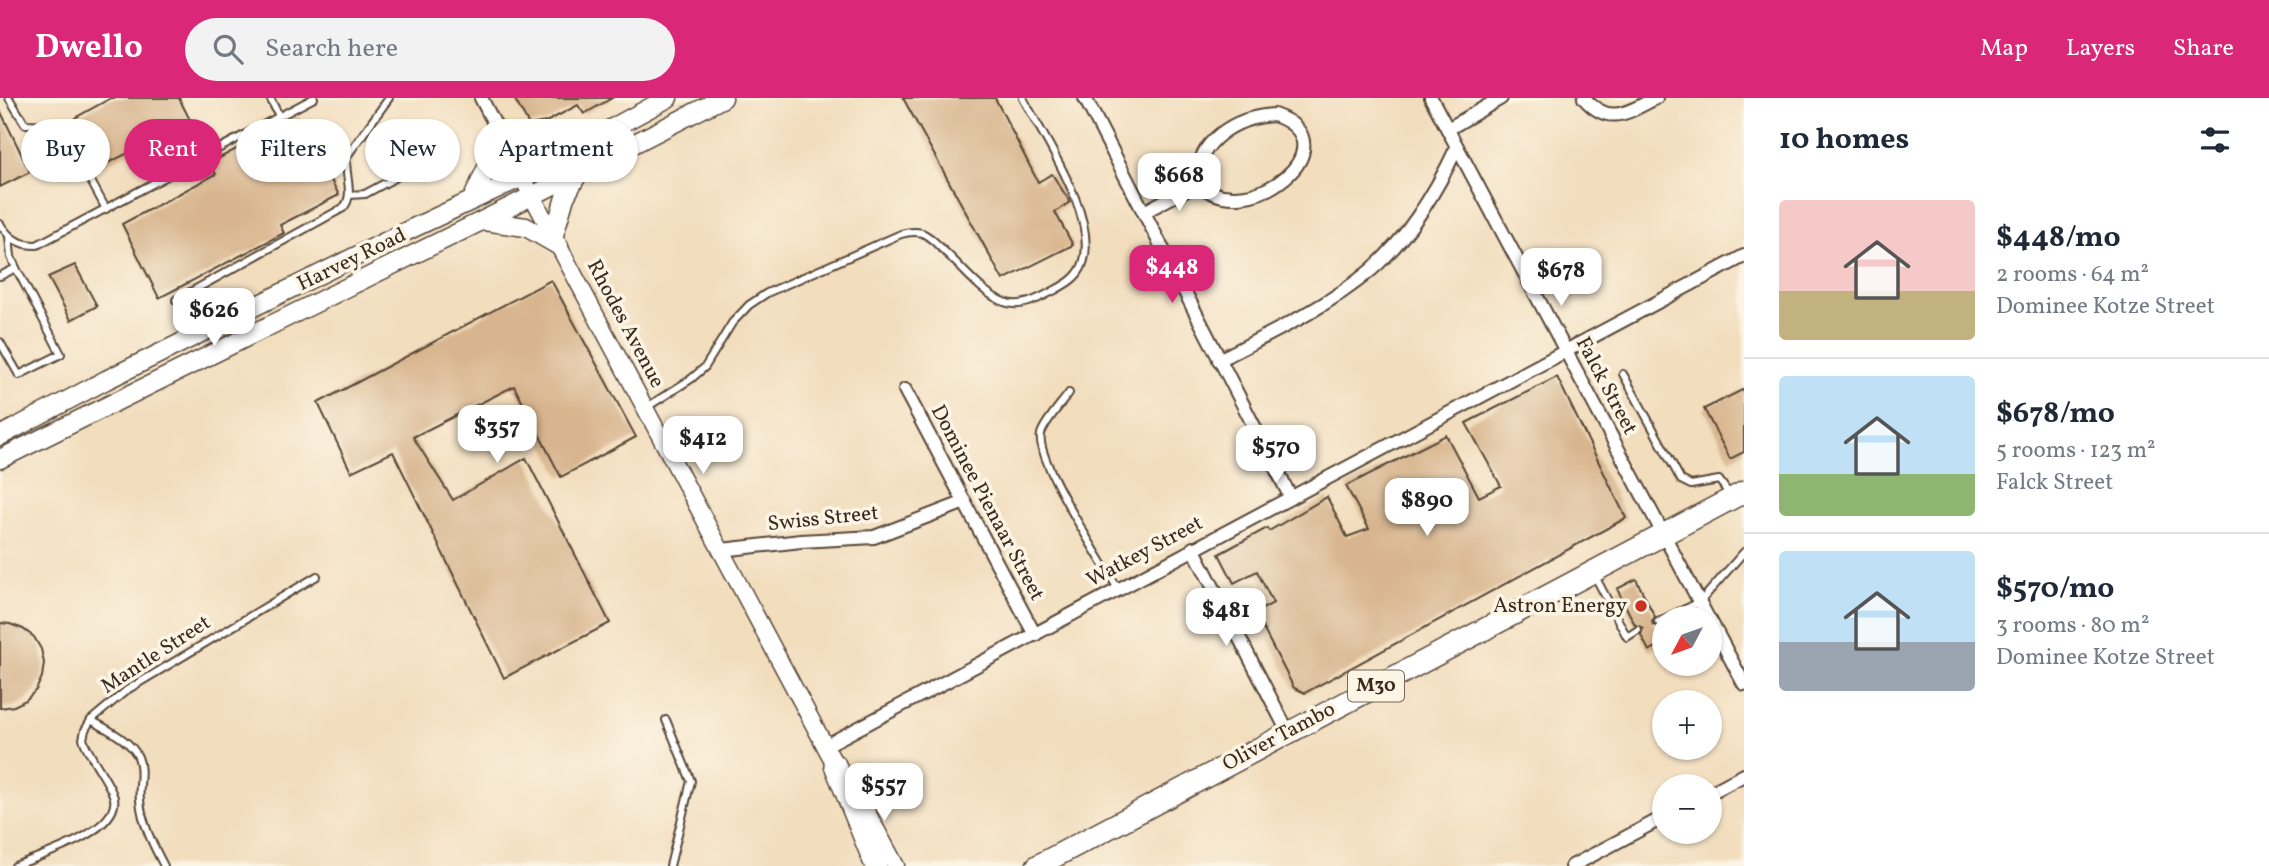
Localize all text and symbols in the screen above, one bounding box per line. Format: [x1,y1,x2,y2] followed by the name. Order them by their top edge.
[185,18,675,81] search box
[35,26,143,72] text: Dwello
[209,30,247,68] icon: search
[265,31,398,67] text: Search here
[1980,32,2028,66] text: Map
[2066,32,2135,66] text: Layers
[2173,32,2234,66] text: Share
[21,119,110,182] chip: Buy
[124,119,222,182] chip: Rent
[236,119,351,182] chip: Filters
[365,119,460,182] chip: New
[474,119,638,182] chip: Apartment
[1779,119,1909,161] text: 10 homes
[2196,121,2234,159] icon: filters
[1138,153,1220,213] pin: $668
[1154,160,1204,192] text: $668
[1996,217,2121,259] text: $448/mo
[293,221,411,299] street label: Harvey Road
[1835,228,1919,312] icon: home
[1131,246,1213,305] pin: $448
[1520,248,1602,308] pin: $678
[1145,252,1199,284] text: $448
[579,255,671,393] street label: Rhodes Avenue
[1537,255,1585,287] text: $678
[1996,259,2149,291] text: 2 rooms · 64 m²
[173,288,255,348] pin: $626
[1996,291,2215,323] text: Dominee Kotze Street
[189,295,239,327] text: $626
[1568,332,1644,440] street label: Falck Street
[1996,393,2115,435] text: $678/mo
[923,400,1051,606] street label: Dominee Pienaar Street
[1835,404,1919,488] icon: home
[456,406,538,465] pin: $357
[474,412,520,444] text: $357
[662,416,744,476] pin: $412
[679,423,727,455] text: $412
[1235,426,1317,485] pin: $570
[1252,432,1300,464] text: $570
[1996,435,2156,467] text: 5 rooms · 123 m²
[1996,467,2113,499] text: Falck Street
[1386,478,1468,538] pin: $890
[1401,485,1453,517] text: $890
[766,499,880,539] street label: Swiss Street
[1082,509,1208,595] street label: Watkey Street
[1996,568,2114,610] text: $570/mo
[1835,579,1919,663] icon: home
[1185,588,1267,648] pin: $481
[1493,592,1628,621] place label: Astron Energy
[1202,595,1250,627] text: $481
[1633,598,1649,614] marker: Astron Energy
[1652,606,1722,676] north arrow
[1652,606,1722,844] map controls
[96,609,216,701] street label: Mantle Street
[1996,610,2149,642] text: 3 rooms · 80 m²
[1996,642,2215,674] text: Dominee Kotze Street
[1348,670,1404,702] road number: M30
[1652,690,1722,760] button: +
[1217,695,1341,779] street label: Oliver Tambo
[843,764,925,823] pin: $557
[861,770,907,802] text: $557
[1652,774,1722,844] button: −

